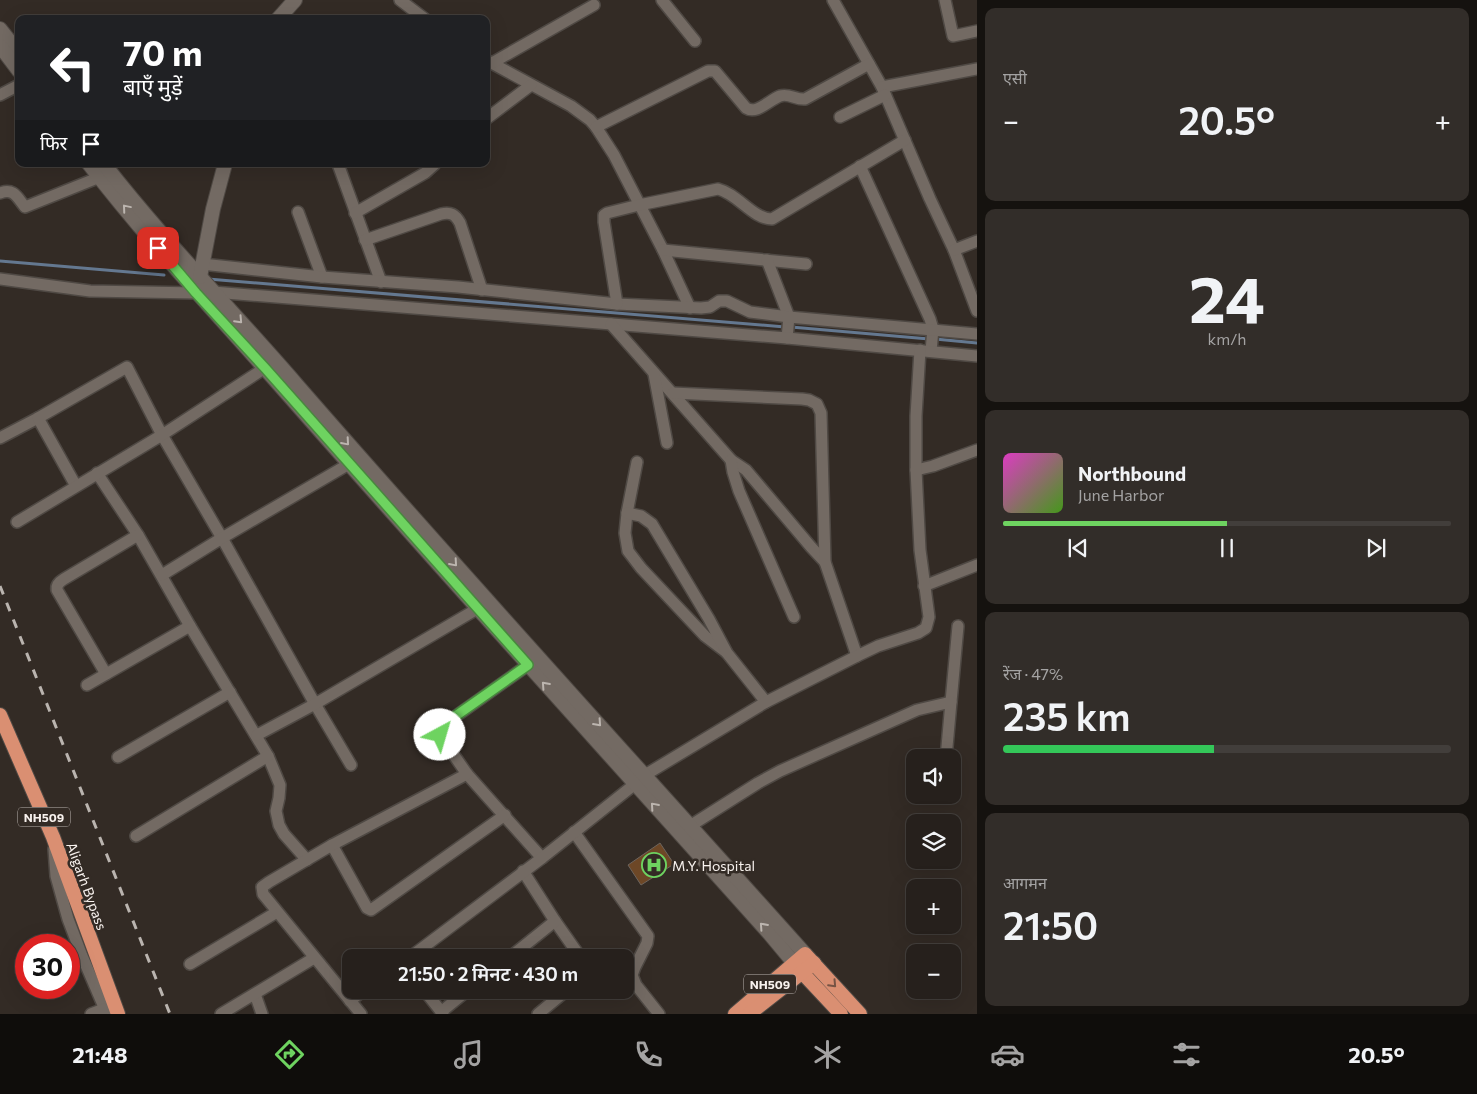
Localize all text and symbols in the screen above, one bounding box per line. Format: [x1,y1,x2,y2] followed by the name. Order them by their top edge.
[123,30,203,73] text: 70 m
[40,35,105,100] icon: left
[1003,68,1027,87] text: एसी
[123,73,183,100] text: बाएँ मुड़ें
[1179,96,1275,143] text: 20.5°
[1003,103,1019,137] text: −
[1435,103,1451,137] text: +
[77,130,105,158] icon: arrive
[40,131,67,154] text: फिर
[123,205,131,214] one-way arrow
[137,227,179,269] pin
[144,234,172,262] icon: arrive
[1189,257,1265,336] text: 24
[233,315,242,324] one-way arrow
[1208,329,1246,348] text: km/h
[341,436,350,445] one-way arrow
[1078,462,1186,485] text: Northbound
[1078,485,1164,504] text: June Harbor
[1064,534,1092,562] icon: previous
[1213,534,1241,562] icon: pause
[1362,534,1390,562] icon: next
[448,558,457,567] one-way arrow
[1003,664,1063,683] text: रेंज · 47%
[542,681,551,690] one-way arrow
[1003,692,1130,739] text: 235 km
[413,708,465,760] position arrow
[592,718,601,727] one-way arrow
[906,749,961,999] map controls
[906,749,961,804] button: sound
[651,802,660,811] one-way arrow
[18,808,70,826] road number: NH509
[906,814,961,869] button: layers
[63,840,111,932] street label: Aligarh Bypass
[641,852,667,878] hospital icon: M.Y. Hospital
[672,857,755,874] place label: M.Y. Hospital
[1003,873,1047,892] text: आगमन
[906,879,961,934] button: +
[1003,901,1098,948] text: 21:50
[760,923,769,932] one-way arrow
[15,934,80,999] speed limit sign: 30
[906,944,961,999] button: −
[398,962,578,985] text: 21:50 · 2 मिनट · 430 m
[744,974,796,994] road number: NH509
[827,978,836,987] one-way arrow
[272,1037,307,1072] icon: directions
[451,1037,486,1072] icon: music
[631,1037,666,1072] icon: phone
[810,1037,845,1072] icon: climate
[990,1037,1025,1072] icon: car
[1169,1037,1204,1072] icon: filters
[72,1041,128,1068] text: 21:48
[1348,1041,1405,1068] text: 20.5°

